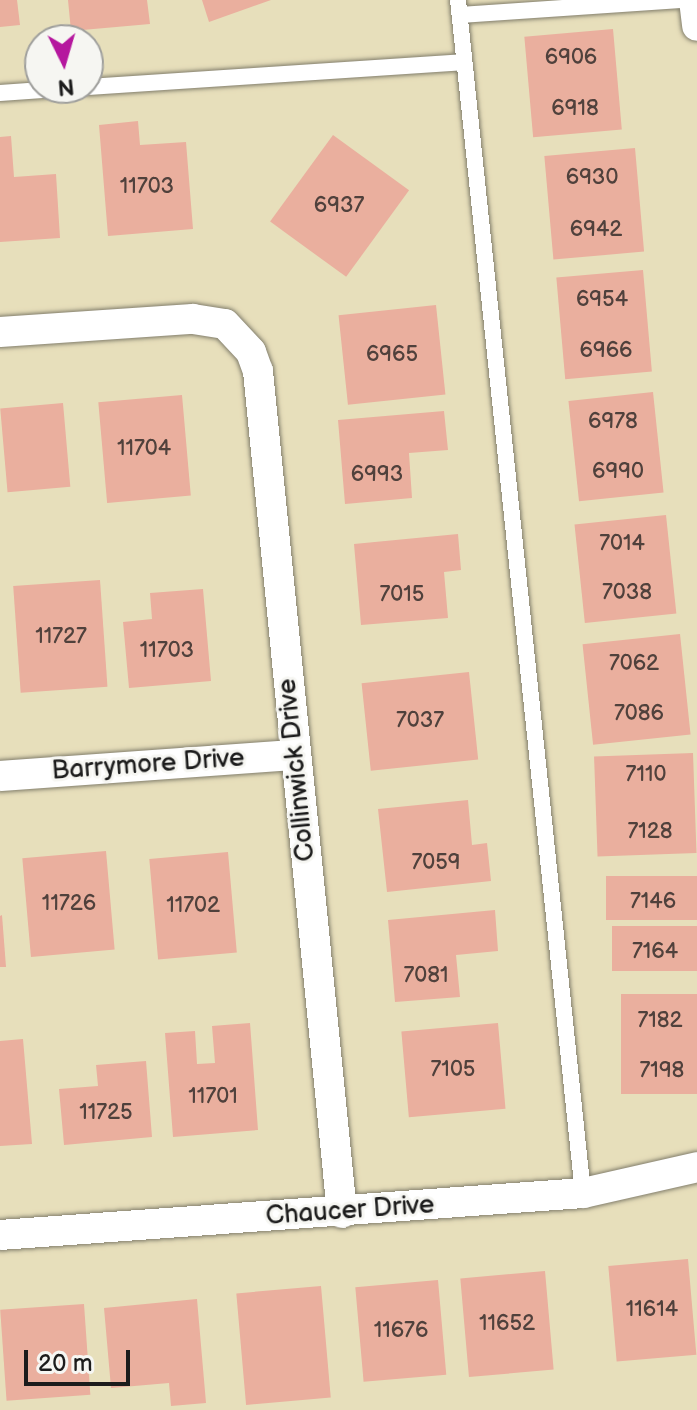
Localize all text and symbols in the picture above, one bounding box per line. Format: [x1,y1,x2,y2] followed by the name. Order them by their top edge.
[24,24,104,104] north arrow
[545,45,597,71] house number: 6906
[57,72,75,101] text: N
[551,96,599,122] house number: 6918
[566,165,618,191] house number: 6930
[120,174,174,200] house number: 11703
[314,193,364,219] house number: 6937
[570,217,622,243] house number: 6942
[576,287,628,313] house number: 6954
[579,338,633,364] house number: 6966
[366,342,418,368] house number: 6965
[588,409,638,435] house number: 6978
[117,436,171,462] house number: 11704
[592,459,644,485] house number: 6990
[351,462,403,488] house number: 6993
[599,531,645,557] house number: 7014
[602,580,652,606] house number: 7038
[380,582,424,608] house number: 7015
[35,624,87,650] house number: 11727
[140,638,194,664] house number: 11703
[609,651,659,677] house number: 7062
[272,677,322,863] street label: Collinwick Drive
[614,701,664,727] house number: 7086
[396,708,444,734] house number: 7037
[51,743,245,787] street label: Barrymore Drive
[626,762,666,788] house number: 7110
[627,819,673,845] house number: 7128
[411,850,461,876] house number: 7059
[630,889,676,915] house number: 7146
[42,891,96,917] house number: 11726
[166,893,220,919] house number: 11702
[632,939,678,965] house number: 7164
[403,963,449,989] house number: 7081
[637,1008,683,1034] house number: 7182
[431,1057,475,1083] house number: 7105
[640,1058,684,1084] house number: 7198
[188,1084,238,1110] house number: 11701
[79,1100,133,1126] house number: 11725
[265,1190,435,1232] street label: Chaucer Drive
[626,1297,678,1323] house number: 11614
[479,1311,535,1337] house number: 11652
[374,1318,428,1344] house number: 11676
[28,1334,134,1384] scale bar
[38,1349,93,1378] text: 20 m

